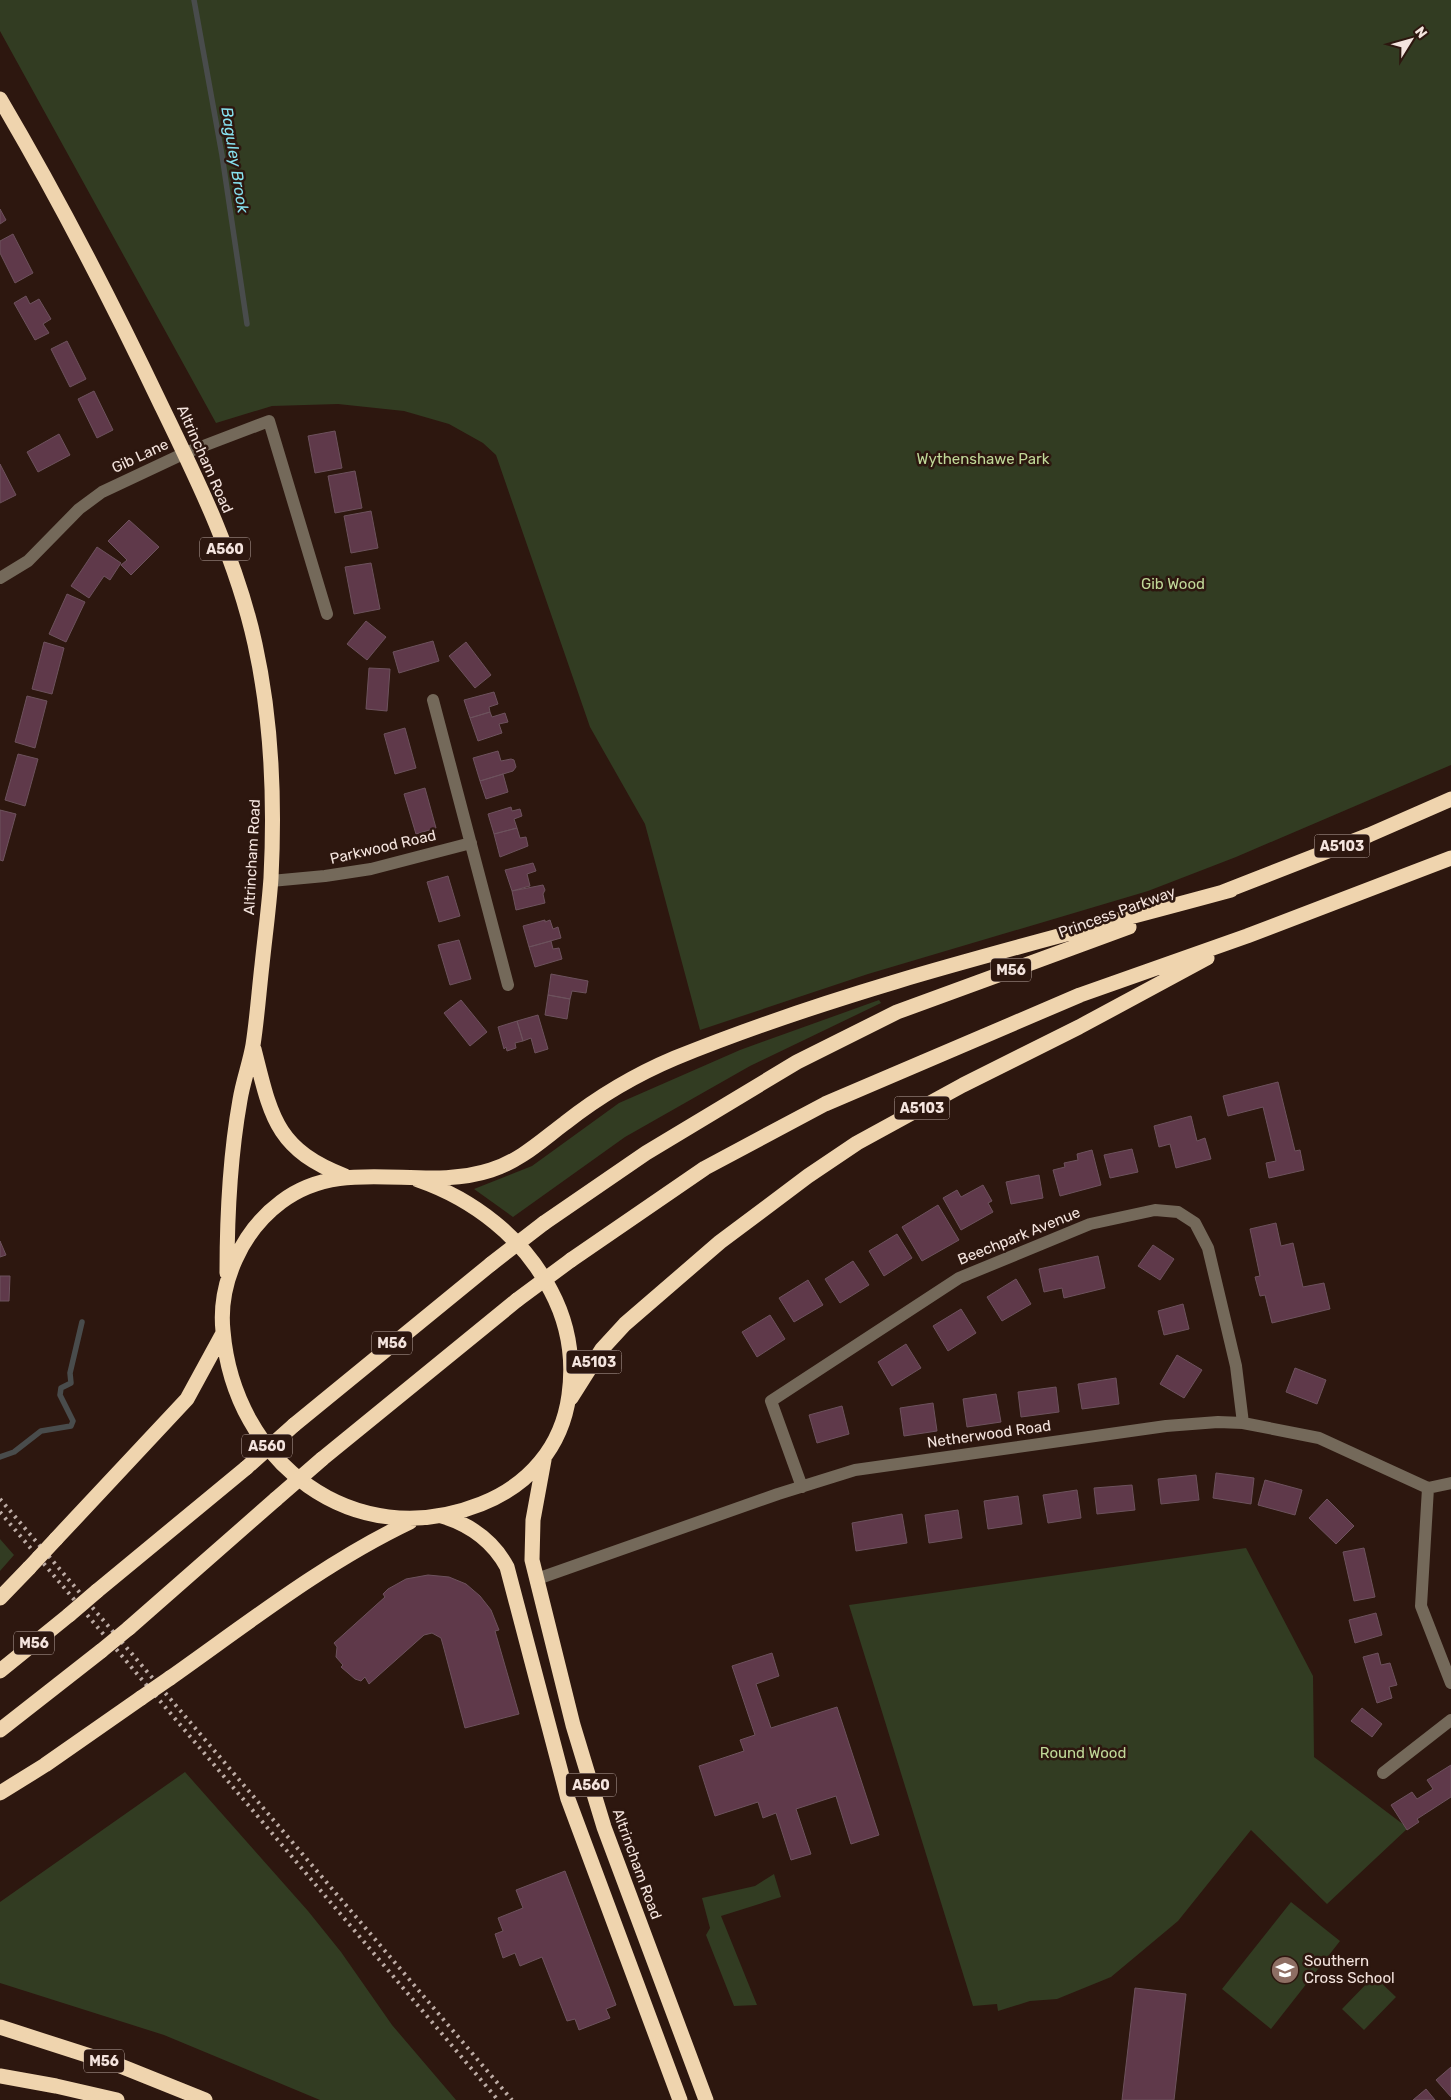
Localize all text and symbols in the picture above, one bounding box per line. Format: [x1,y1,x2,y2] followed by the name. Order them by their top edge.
[1386,15,1436,65] north arrow
[1411,23,1431,42] text: N
[217,105,253,215] water label: Baguley Brook
[173,402,237,516] street label: Altrincham Road
[109,435,171,477] street label: Gib Lane
[917,450,1050,468] park label: Wythenshawe Park
[200,538,250,560] road number: A560
[1141,575,1205,593] park label: Gib Wood
[240,798,264,916] street label: Altrincham Road
[328,826,438,868] street label: Parkwood Road
[1314,834,1370,858] road number: A5103
[1056,882,1178,942] street label: Princess Parkway
[991,958,1031,982] road number: M56
[894,1096,950,1120] road number: A5103
[955,1203,1083,1269] street label: Beechpark Avenue
[372,1332,412,1355] road number: M56
[566,1350,622,1374] road number: A5103
[926,1416,1052,1452] street label: Netherwood Road
[242,1434,292,1458] road number: A560
[14,1632,54,1655] road number: M56
[1040,1744,1126,1762] park label: Round Wood
[566,1774,616,1796] road number: A560
[609,1806,665,1922] street label: Altrincham Road
[1304,1952,1395,1987] place label: Southern Cross School
[1270,1955,1300,1985] school or university icon: Southern Cross School
[84,2050,124,2072] road number: M56

